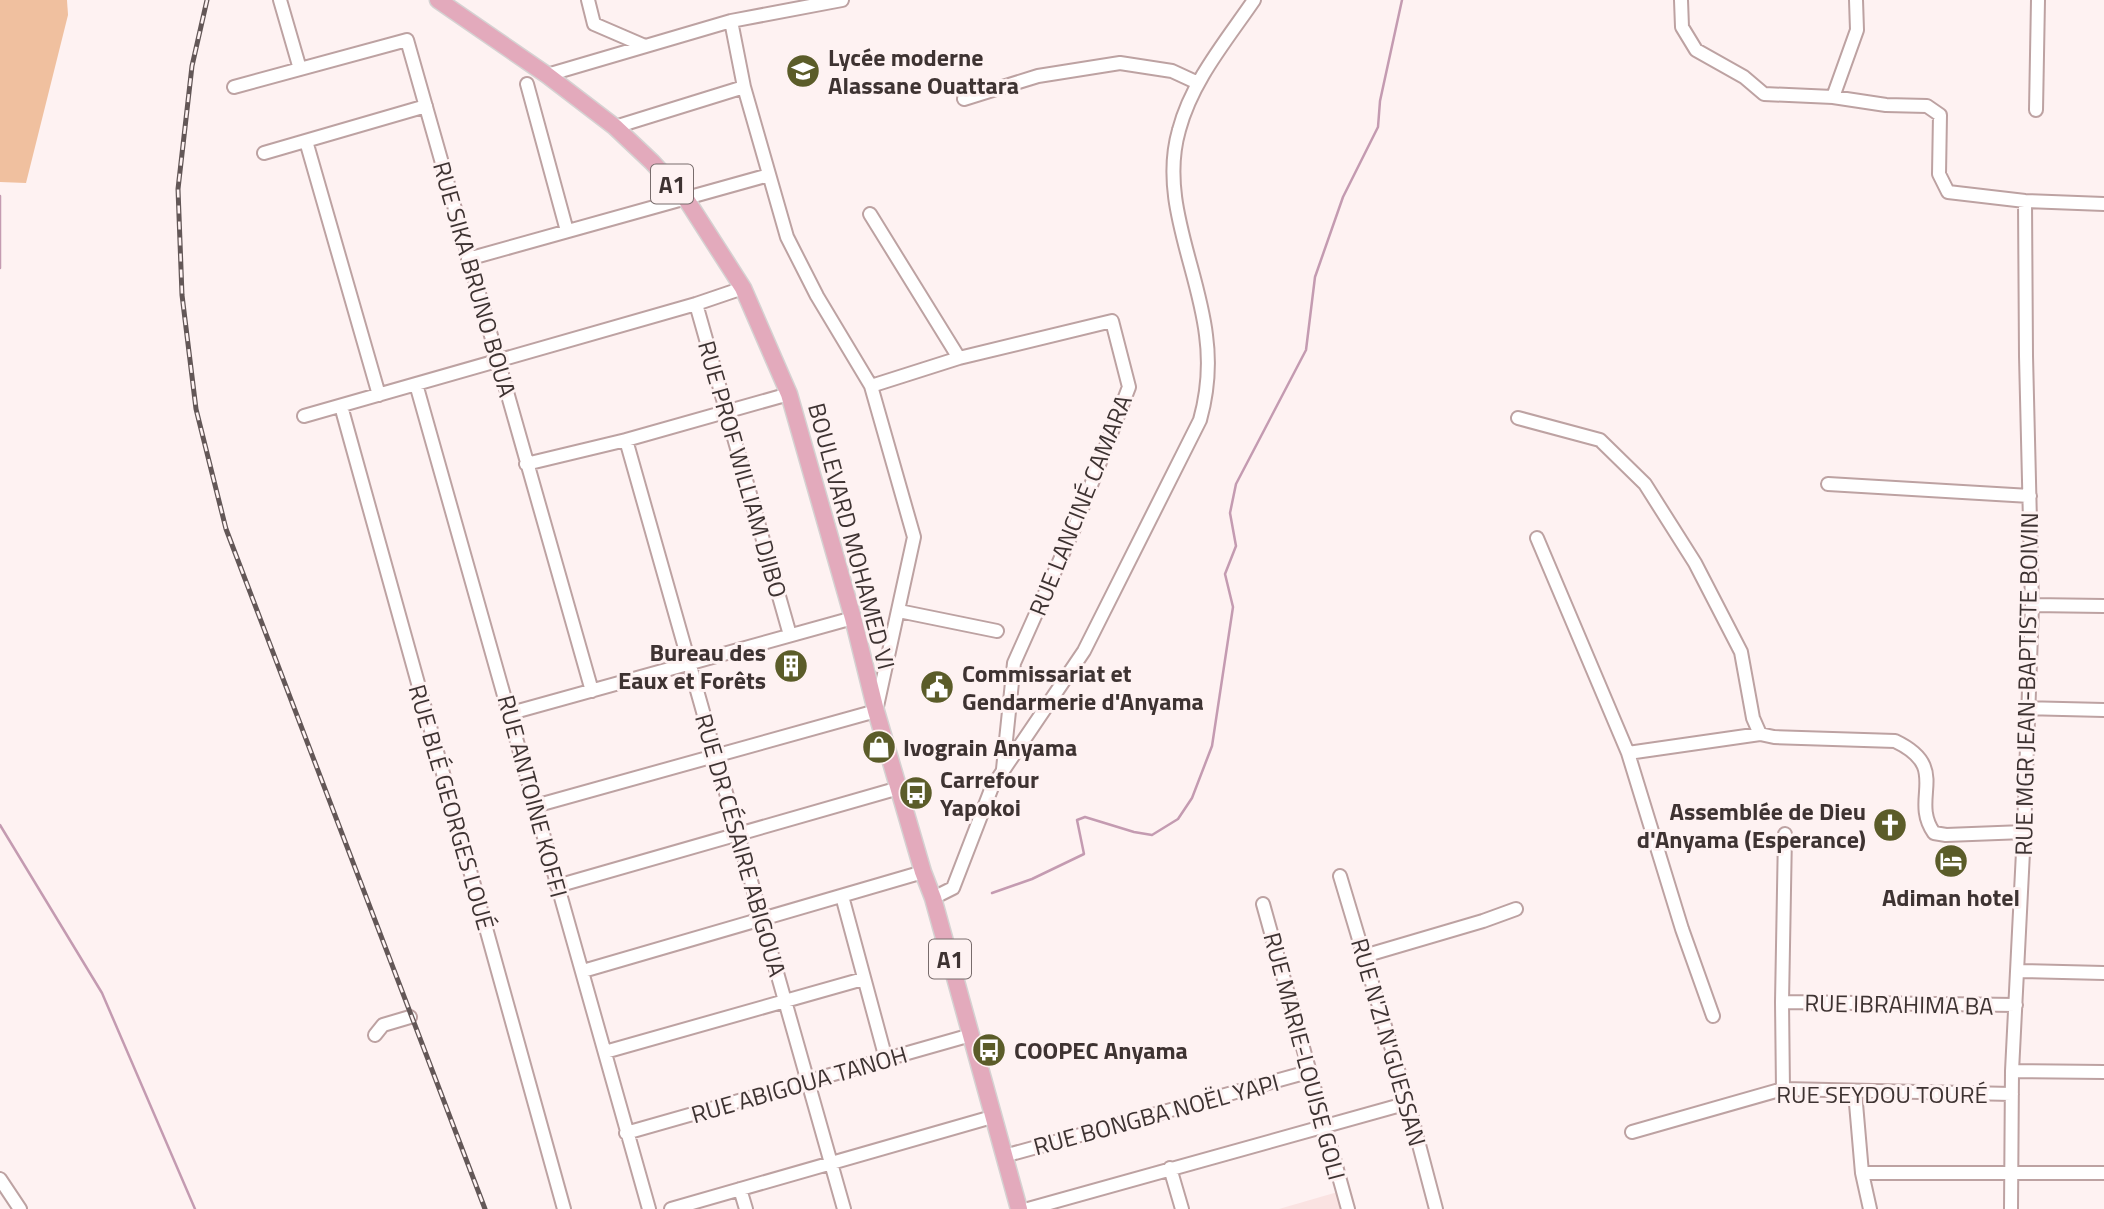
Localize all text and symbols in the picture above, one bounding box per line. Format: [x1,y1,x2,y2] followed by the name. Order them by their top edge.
[828,39,1019,103] place label: Lycée moderne Alassane Ouattara
[784,52,822,90] school or university icon: Lycée moderne Alassane Ouattara
[424,157,526,401] street label: RUE SIKA BRUNO BOUA
[651,164,693,204] road number: A1
[689,336,797,602] street label: RUE PROF WILLIAM DJIBO
[1019,389,1141,621] street label: RUE LANCINÉ CAMARA
[799,399,905,673] street label: BOULEVARD MOHAMED VI
[2005,512,2047,856] street label: RUE MGR JEAN-BAPTISTE BOIVIN
[618,634,766,698] place label: Bureau des Eaux et Forêts
[772,647,810,685] building icon: Bureau des Eaux et Forêts
[962,655,1204,719] place label: Commissariat et Gendarmerie d'Anyama
[918,668,956,706] public building icon: Commissariat et Gendarmerie d'Anyama
[400,680,504,934] street label: RUE BLÉ GEORGES LOUÉ
[489,691,577,901] street label: RUE ANTOINE KOFFI
[686,709,796,981] street label: RUE DR CÉSAIRE ABIGOUA
[860,728,898,766] shop icon: Ivograin Anyama
[903,729,1077,765] place label: Ivograin Anyama
[940,761,1039,825] place label: Carrefour Yapokoi
[897,774,935,812] bus stop icon: Carrefour Yapokoi
[1637,793,1866,857] place label: Assemblée de Dieu d'Anyama (Esperance)
[1871,806,1909,844] church icon: Assemblée de Dieu d'Anyama (Esperance)
[1932,842,1970,880] hotel icon: Adiman hotel
[1882,879,2020,915] place label: Adiman hotel
[1255,928,1355,1184] street label: RUE MARIE-LOUISE GOLI
[1342,934,1436,1150] street label: RUE N'ZI N'GUESSAN
[929,940,971,978] road number: A1
[1804,984,1994,1024] street label: RUE IBRAHIMA BA
[970,1031,1008,1069] bus stop icon: COOPEC Anyama
[1014,1032,1188,1068] place label: COOPEC Anyama
[687,1036,911,1132] street label: RUE ABIGOUA TANOH
[1029,1064,1283,1164] street label: RUE BONGBA NOËL YAPI
[1776,1076,1988,1112] street label: RUE SEYDOU TOURÉ

